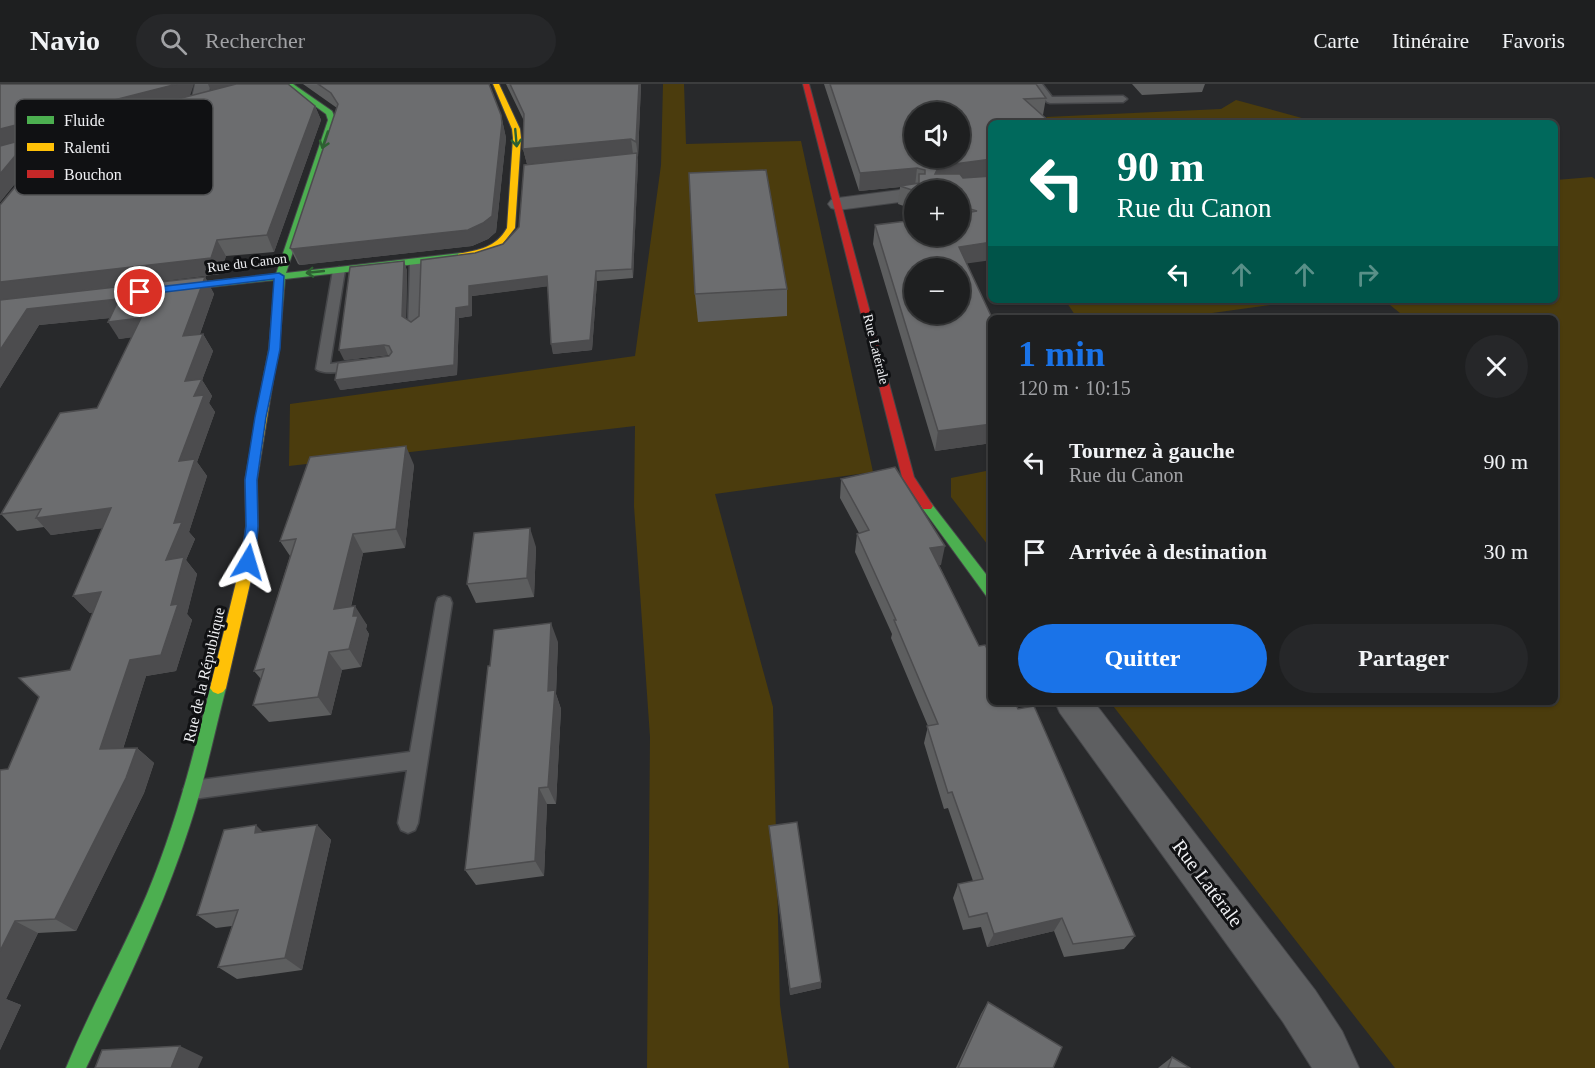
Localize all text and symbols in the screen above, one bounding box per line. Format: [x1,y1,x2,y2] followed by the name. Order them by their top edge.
[136,14,556,68] search box
[30,25,100,56] text: Navio
[157,25,190,58] icon: search
[205,28,305,53] text: Rechercher
[1314,29,1359,53] text: Carte
[1392,29,1469,53] text: Itinéraire
[1502,29,1565,53] text: Favoris
[15,99,213,195] legend
[904,102,970,324] map controls
[904,102,970,168] button: sound
[64,112,105,129] text: Fluide
[511,128,522,148] one-way arrow
[319,130,330,149] one-way arrow
[64,139,111,156] text: Ralenti
[1018,144,1096,222] icon: left
[1117,144,1205,190] text: 90 m
[64,166,122,183] text: Bouchon
[904,180,970,246] button: +
[1117,193,1272,223] text: Rue du Canon
[206,251,288,275] street label: Rue du Canon
[904,258,970,324] button: −
[1162,258,1195,291] icon: left
[1225,258,1258,291] icon: ahead
[1288,258,1321,291] icon: ahead
[1351,258,1384,291] icon: right
[114,266,165,317] pin
[305,267,325,278] one-way arrow
[123,275,156,308] icon: arrive
[860,312,892,386] street label: Rue Latérale
[1018,334,1105,374] text: 1 min
[1465,335,1528,398] button: close
[1018,377,1131,399] text: 120 m · 10:15
[1069,438,1234,463] text: Tournez à gauche
[1018,446,1051,479] icon: left
[1483,449,1528,474] text: 90 m
[1069,464,1183,486] text: Rue du Canon
[216,530,280,594] position arrow
[1018,536,1051,569] icon: arrive
[1069,539,1267,564] text: Arrivée à destination
[1483,539,1528,564] text: 30 m
[180,606,229,744] street label: Rue de la République
[1018,624,1267,693] button: Quitter
[1279,624,1528,693] button: Partager
[1168,835,1248,931] street label: Rue Latérale

